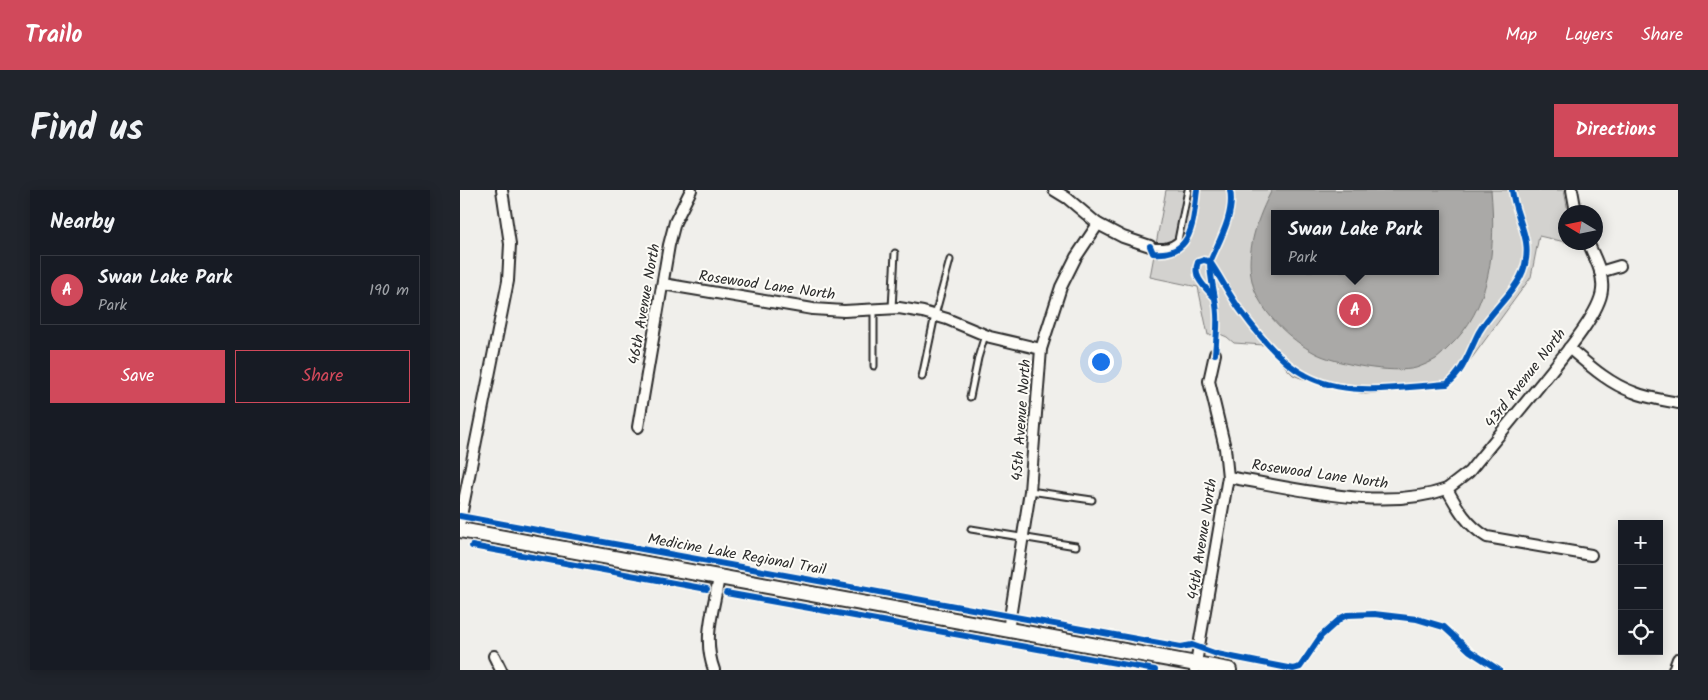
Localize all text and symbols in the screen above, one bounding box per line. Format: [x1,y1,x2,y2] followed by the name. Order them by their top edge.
[25,16,83,55] text: Trailo
[1506,21,1537,50] text: Map
[1565,21,1613,50] text: Layers
[1641,21,1683,50] text: Share
[30,102,143,158] text: Find us
[1554,104,1678,157] button: Directions
[1558,205,1603,250] north arrow
[50,206,115,239] text: Nearby
[1271,210,1439,275] popup
[1288,215,1422,245] text: Swan Lake Park
[623,242,667,367] street label: 46th Avenue North
[1288,245,1317,270] text: Park
[98,263,232,293] text: Swan Lake Park
[697,265,837,307] street label: Rosewood Lane North
[62,278,72,303] text: A
[369,278,409,303] text: 190 m
[1339,291,1371,329] pin: A
[98,293,127,318] text: Park
[1479,323,1573,434] street label: 43rd Avenue North
[1088,349,1114,375] your location
[50,350,225,403] button: Save
[235,350,410,403] button: Share
[1006,358,1038,482] street label: 45th Avenue North
[1250,454,1390,496] street label: Rosewood Lane North
[1182,477,1224,601] street label: 44th Avenue North
[1618,520,1663,655] map controls
[1618,520,1663,565] button: +
[646,527,828,583] street label: Medicine Lake Regional Trail
[1618,565,1663,610] button: −
[1618,610,1663,655] button: locate

